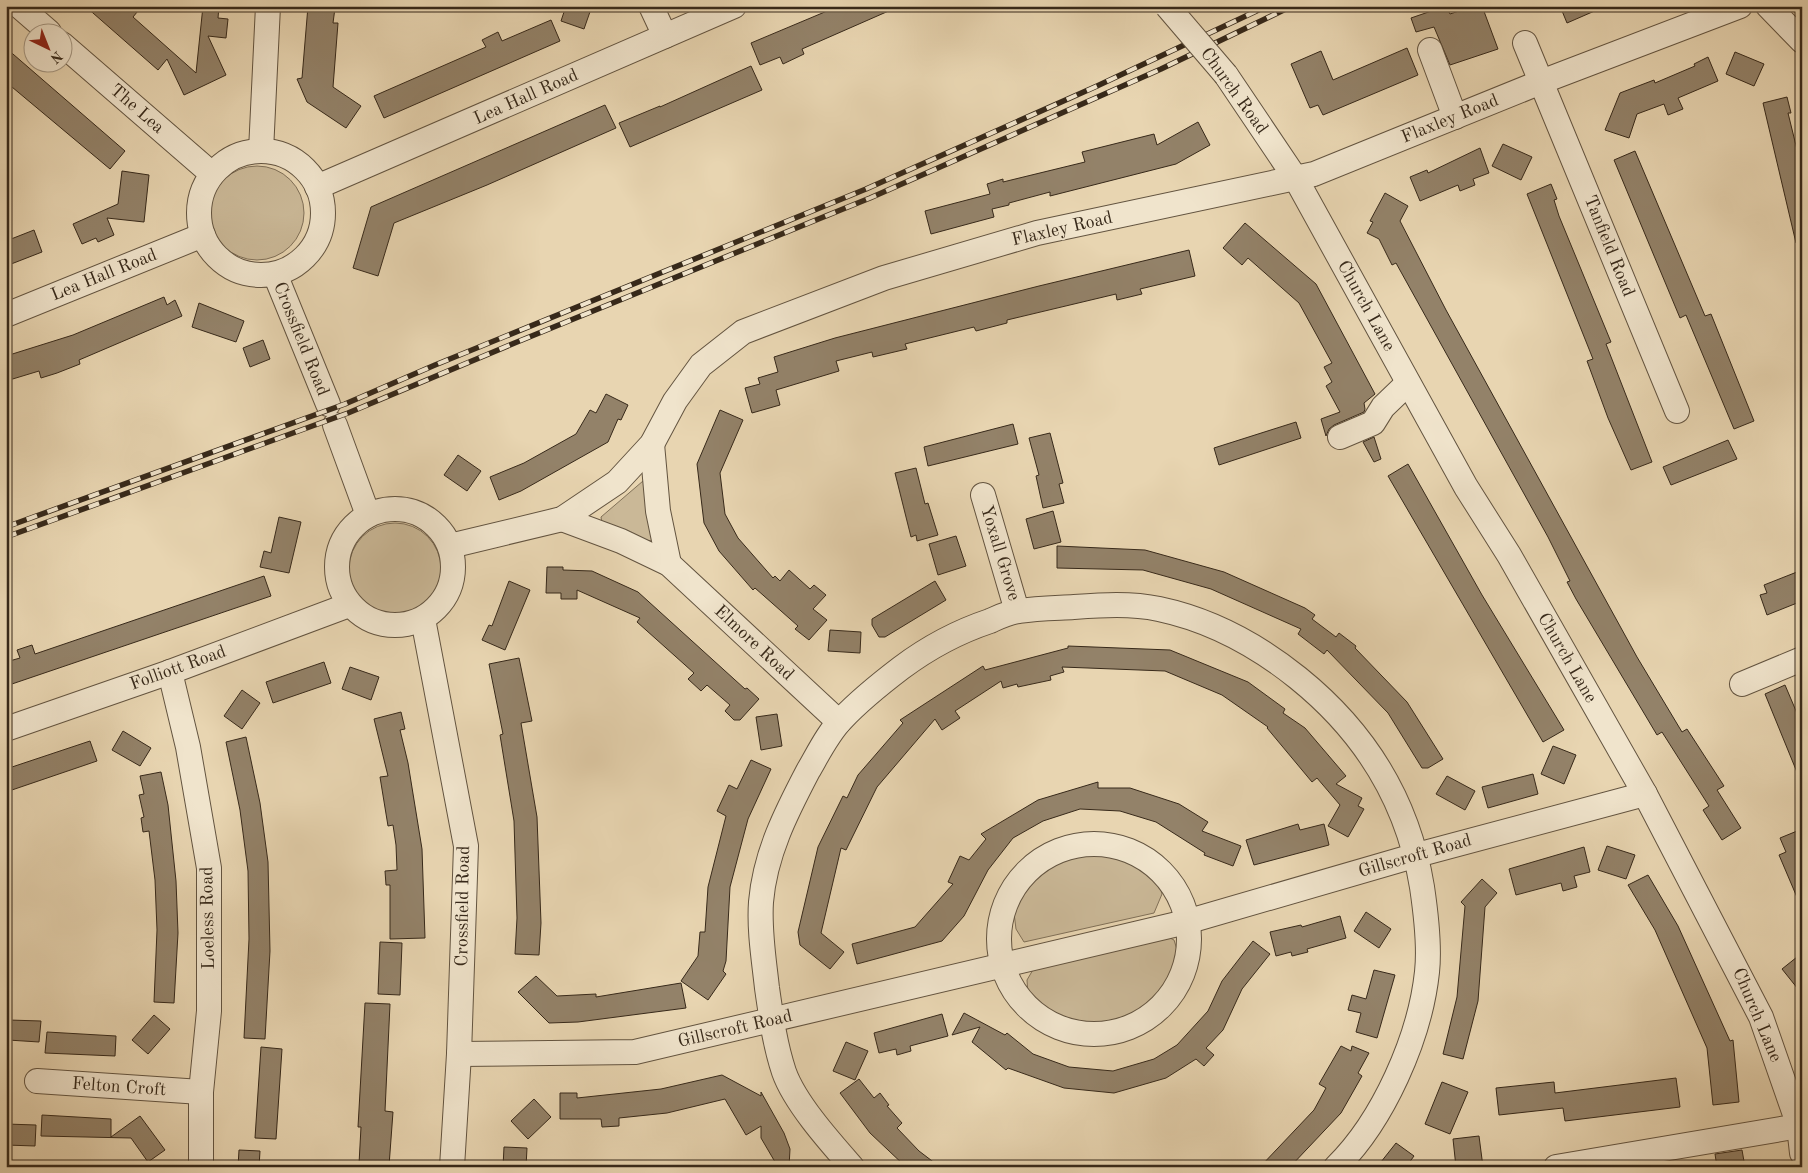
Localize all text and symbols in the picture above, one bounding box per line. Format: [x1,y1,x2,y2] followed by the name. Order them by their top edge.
[22,22,72,72] north arrow
[1197,45,1271,137] street label: Church Road
[47,48,65,66] text: N
[471,66,581,128] street label: Lea Hall Road
[106,81,168,137] street label: The Lea
[1399,91,1501,147] street label: Flaxley Road
[1580,193,1638,299] street label: Tanfield Road
[1010,209,1114,249] street label: Flaxley Road
[49,246,159,304] street label: Lea Hall Road
[1334,258,1398,354] street label: Church Lane
[270,279,332,399] street label: Crossfield Road
[977,503,1023,603] street label: Yoxall Grove
[711,602,797,684] street label: Elmore Road
[1534,610,1600,706] street label: Church Lane
[127,642,229,694] street label: Folliott Road
[1356,831,1474,881] street label: Gillscroft Road
[453,845,473,967] street label: Crossfield Road
[198,866,218,970] street label: Loeless Road
[1729,965,1785,1065] street label: Church Lane
[676,1007,794,1051] street label: Gillscroft Road
[71,1075,167,1099] street label: Felton Croft

